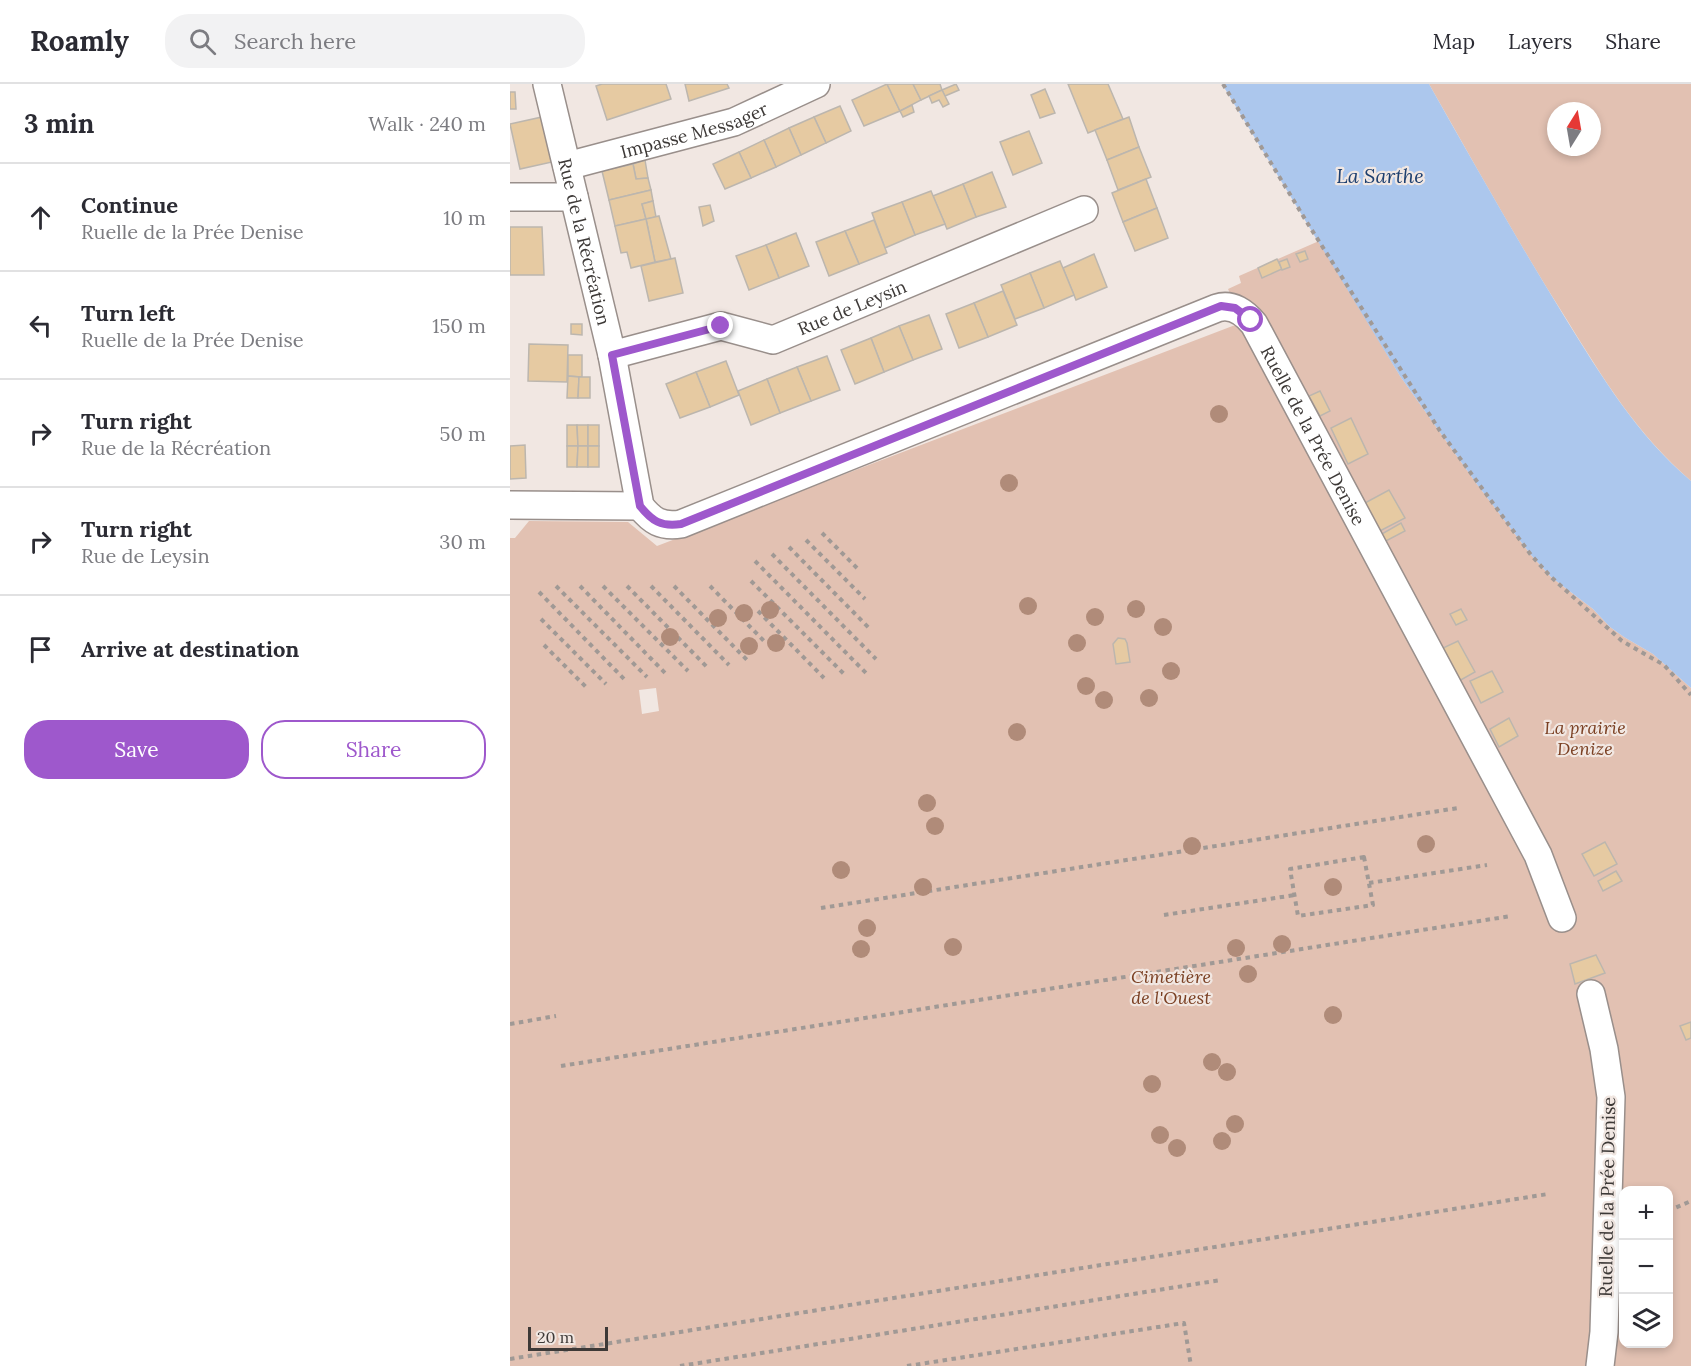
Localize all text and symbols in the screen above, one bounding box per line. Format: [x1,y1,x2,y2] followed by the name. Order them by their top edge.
[165,14,585,68] search box
[30,23,129,59] text: Roamly
[186,25,219,58] icon: search
[234,27,356,55] text: Search here
[1432,28,1475,55] text: Map
[1508,28,1572,55] text: Layers
[1605,28,1661,55] text: Share
[618,96,771,163] street label: Impasse Messager
[1547,102,1601,156] north arrow
[24,107,94,140] text: 3 min
[368,111,486,136] text: Walk · 240 m
[554,156,616,328] street label: Rue de la Récréation
[1336,163,1424,188] water label: La Sarthe
[81,191,178,219] text: Continue
[24,201,57,234] icon: ahead
[443,205,486,230] text: 10 m
[81,219,303,244] text: Ruelle de la Prée Denise
[794,274,910,340] street label: Rue de Leysin
[81,299,175,327] text: Turn left
[1237,306,1263,332] route start
[24,309,57,342] icon: left
[707,312,733,338] route end
[432,313,486,338] text: 150 m
[81,327,303,352] text: Ruelle de la Prée Denise
[1256,342,1371,529] street label: Ruelle de la Prée Denise
[81,407,192,435] text: Turn right
[24,417,57,450] icon: right
[440,421,486,446] text: 50 m
[81,435,271,460] text: Rue de la Récréation
[81,515,192,543] text: Turn right
[24,525,57,558] icon: right
[439,529,486,554] text: 30 m
[81,543,210,568] text: Rue de Leysin
[24,633,57,666] icon: arrive
[81,635,299,663] text: Arrive at destination
[1544,716,1626,760] park label: La prairie Denize
[24,720,249,779] button: Save
[261,720,486,779] button: Share
[1131,965,1211,1009] park label: Cimetière de l'Ouest
[1594,1096,1620,1297] street label: Ruelle de la Prée Denise
[1619,1186,1673,1348] map controls
[1619,1186,1673,1240] button: +
[1619,1240,1673,1294] button: −
[1619,1294,1673,1348] button: layers
[528,1324,608,1352] scale bar
[537,1327,574,1347] text: 20 m

